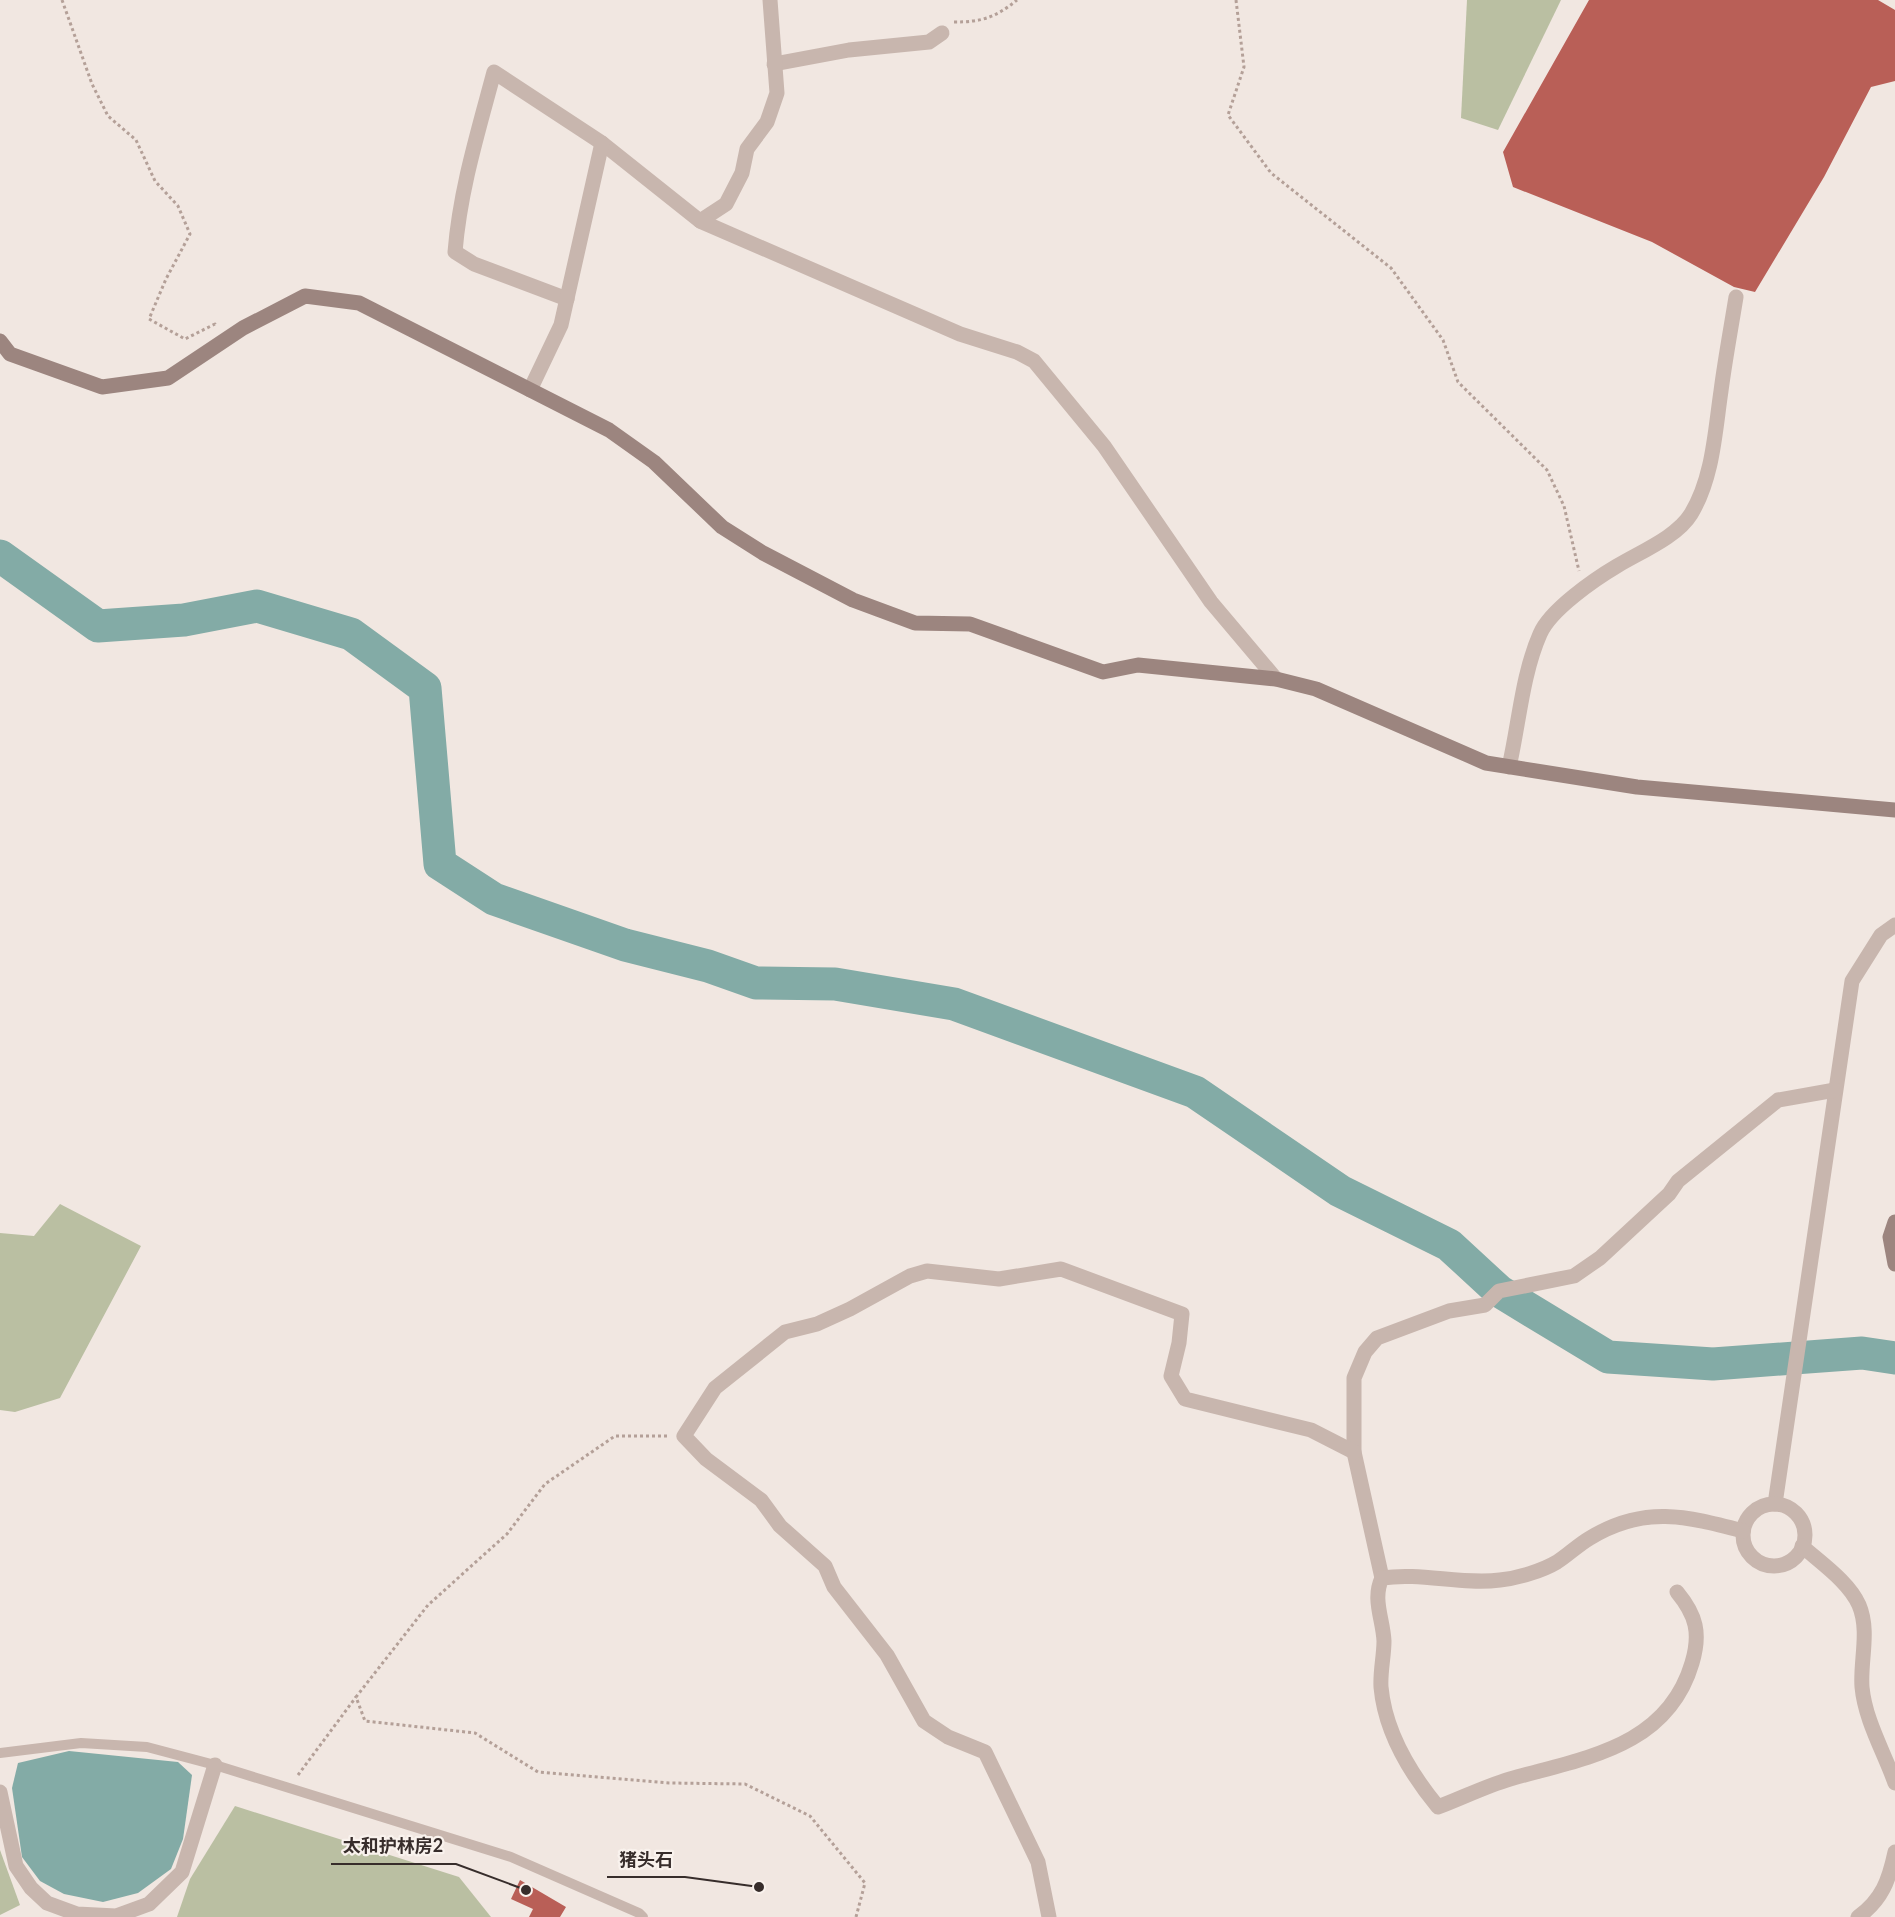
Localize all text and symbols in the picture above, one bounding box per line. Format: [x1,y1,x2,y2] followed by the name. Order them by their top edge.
[331,1828,456,1864] callout: 太和护林房2
[343,1834,443,1856] text: 太和护林房2
[607,1841,685,1877] callout: 猪头石
[619,1848,673,1870] text: 猪头石

